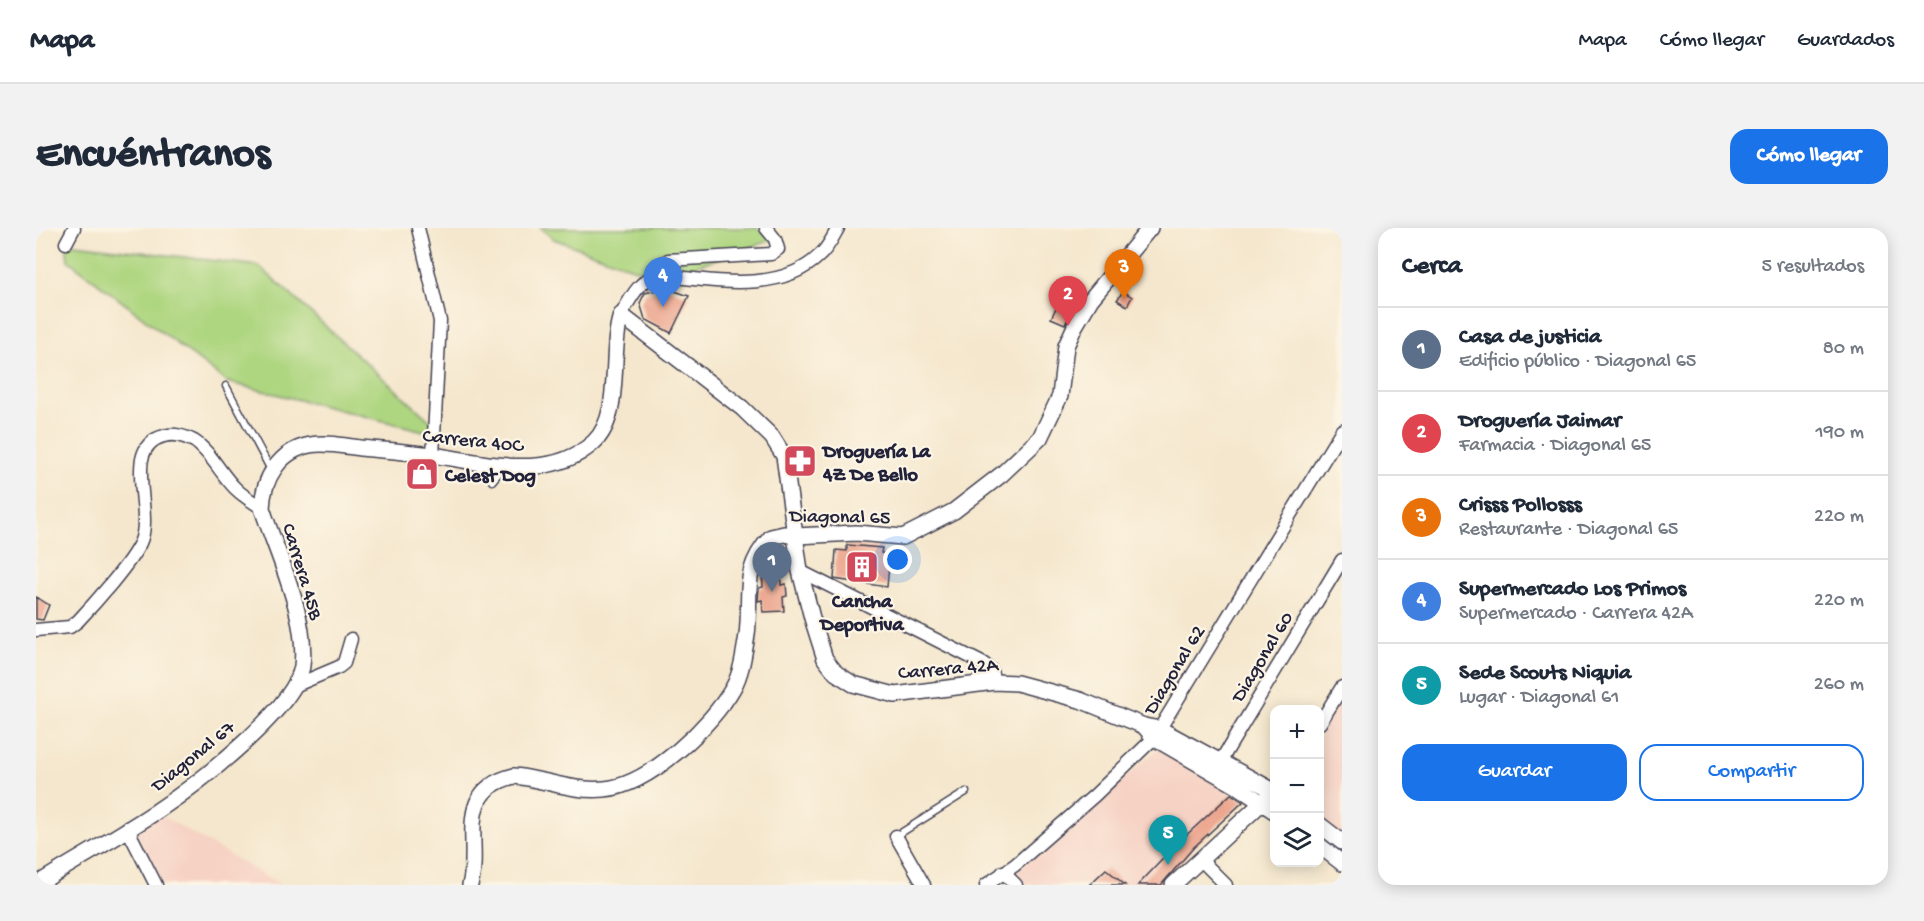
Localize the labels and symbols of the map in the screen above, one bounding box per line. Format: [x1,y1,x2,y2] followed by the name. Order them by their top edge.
[1104,250,1144,299] pin: 3
[644,257,682,307] pin: 4
[1048,276,1088,326] pin: 2
[421,426,525,459] street label: Carrera 40C
[821,442,931,488] place label: Droguería La 4Z De Bello
[782,443,818,479] pharmacy icon: Droguería La 4Z De Bello
[404,456,440,492] shop icon: Celest Dog
[444,466,536,489] place label: Celest Dog
[787,506,890,531] street label: Diagonal 65
[275,521,326,624] street label: Carrera 45B
[752,542,792,592] pin: 1
[883,545,912,574] your location
[844,549,880,585] building icon: Cancha Deportiva
[818,592,904,638] place label: Cancha Deportiva
[1227,608,1300,709] street label: Diagonal 60
[1139,622,1212,721] street label: Diagonal 62
[897,655,1001,686] street label: Carrera 42A
[146,717,241,800] street label: Diagonal 67
[1148,816,1188,865] pin: 5

